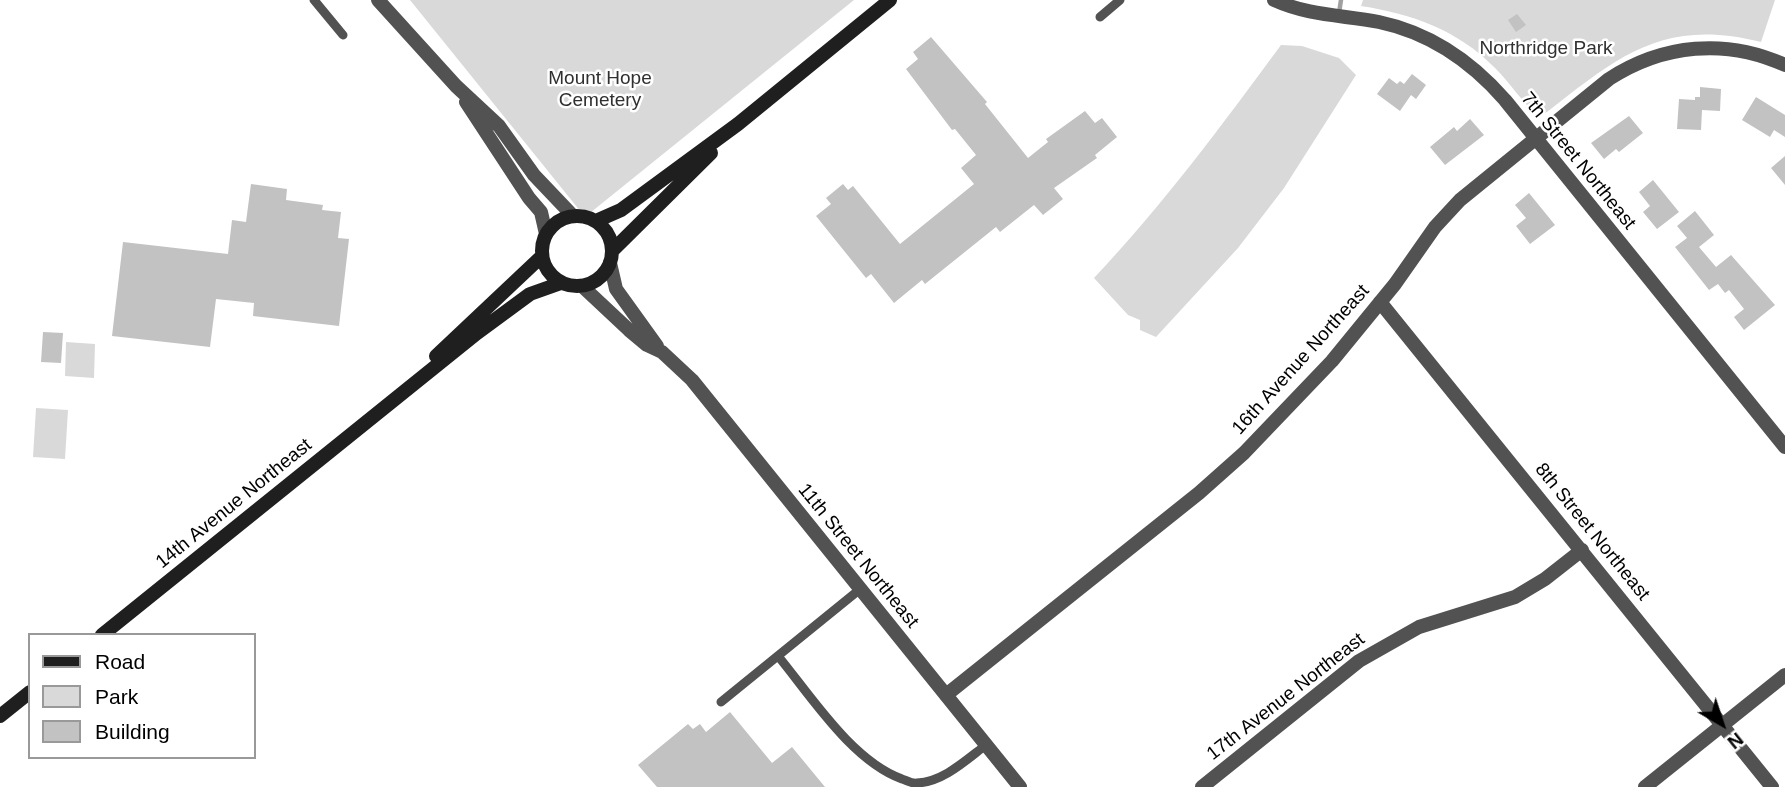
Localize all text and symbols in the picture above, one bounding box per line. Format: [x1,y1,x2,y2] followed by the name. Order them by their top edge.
[1479,38,1613,60] park label: Northridge Park
[548,68,652,112] park label: Mount Hope Cemetery
[1516,88,1640,234] street label: 7th Street Northeast
[1228,280,1374,440] street label: 16th Avenue Northeast
[151,434,317,574] street label: 14th Avenue Northeast
[1530,459,1654,605] street label: 8th Street Northeast
[793,479,923,633] street label: 11th Street Northeast
[1203,628,1369,766] street label: 17th Avenue Northeast
[28,633,256,759] legend
[95,650,145,673] text: Road
[95,685,138,708] text: Park
[1687,689,1757,759] north arrow
[95,720,170,743] text: Building
[1724,728,1747,753] text: N

